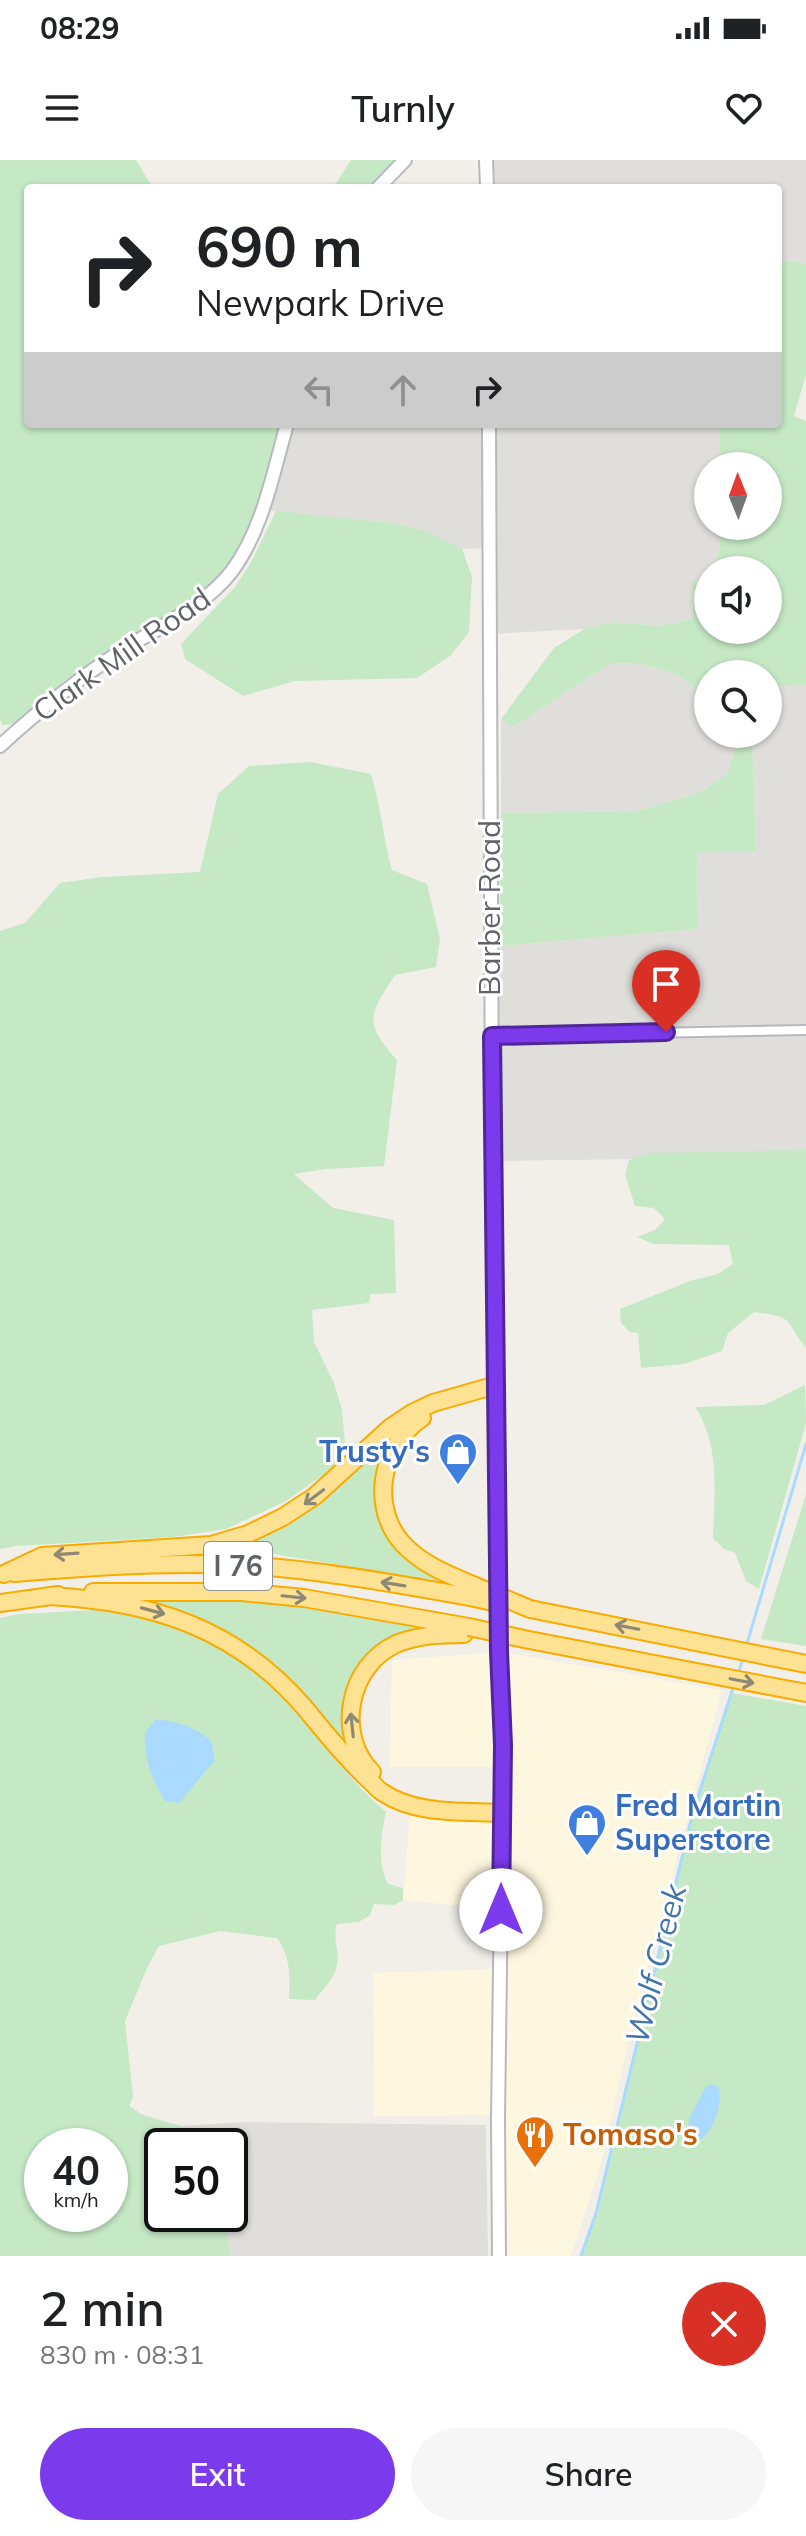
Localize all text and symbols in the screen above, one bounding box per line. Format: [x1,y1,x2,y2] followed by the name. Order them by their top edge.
[40,9,119,47] text: 08:29
[40,86,84,130] icon: menu
[351,86,455,131] text: Turnly
[722,86,766,130] icon: heart
[196,211,363,281] text: 690 m
[64,216,168,320] icon: right
[196,280,445,325] text: Newpark Drive
[297,368,341,412] icon: left
[381,368,425,412] icon: ahead
[465,368,509,412] icon: right
[694,452,782,540] north arrow
[694,452,782,748] map controls
[694,556,782,644] button: sound
[25,579,218,730] street label: Clark Mill Road
[694,660,782,748] button: search
[470,820,508,996] street label: Barber Road
[632,950,700,1032] pin
[644,962,688,1006] icon: arrive
[437,1431,479,1486] shop icon: Trusty's
[319,1432,430,1470] place label: Trusty's
[304,1488,325,1505] one-way arrow
[204,1542,272,1590] road number: I 76
[53,1547,80,1562] one-way arrow
[381,1576,406,1591] one-way arrow
[280,1590,306,1605] one-way arrow
[139,1604,165,1619] one-way arrow
[615,1618,641,1633] one-way arrow
[729,1674,754,1689] one-way arrow
[344,1713,359,1739] one-way arrow
[615,1786,781,1858] place label: Fred Martin Superstore
[566,1802,608,1857] shop icon: Fred Martin Superstore
[459,1868,543,1952] position arrow
[616,1878,695,2048] water label: Wolf Creek
[514,2114,556,2169] restaurant icon: Tomaso's
[563,2115,698,2153] place label: Tomaso's
[144,2128,248,2232] speed limit sign: 50
[52,2145,100,2195] text: 40
[53,2187,99,2212] text: km/h
[40,2278,165,2338] text: 2 min
[682,2282,766,2366] button: close
[40,2338,204,2371] text: 830 m · 08:31
[40,2428,395,2520] button: Exit
[411,2428,766,2520] button: Share

